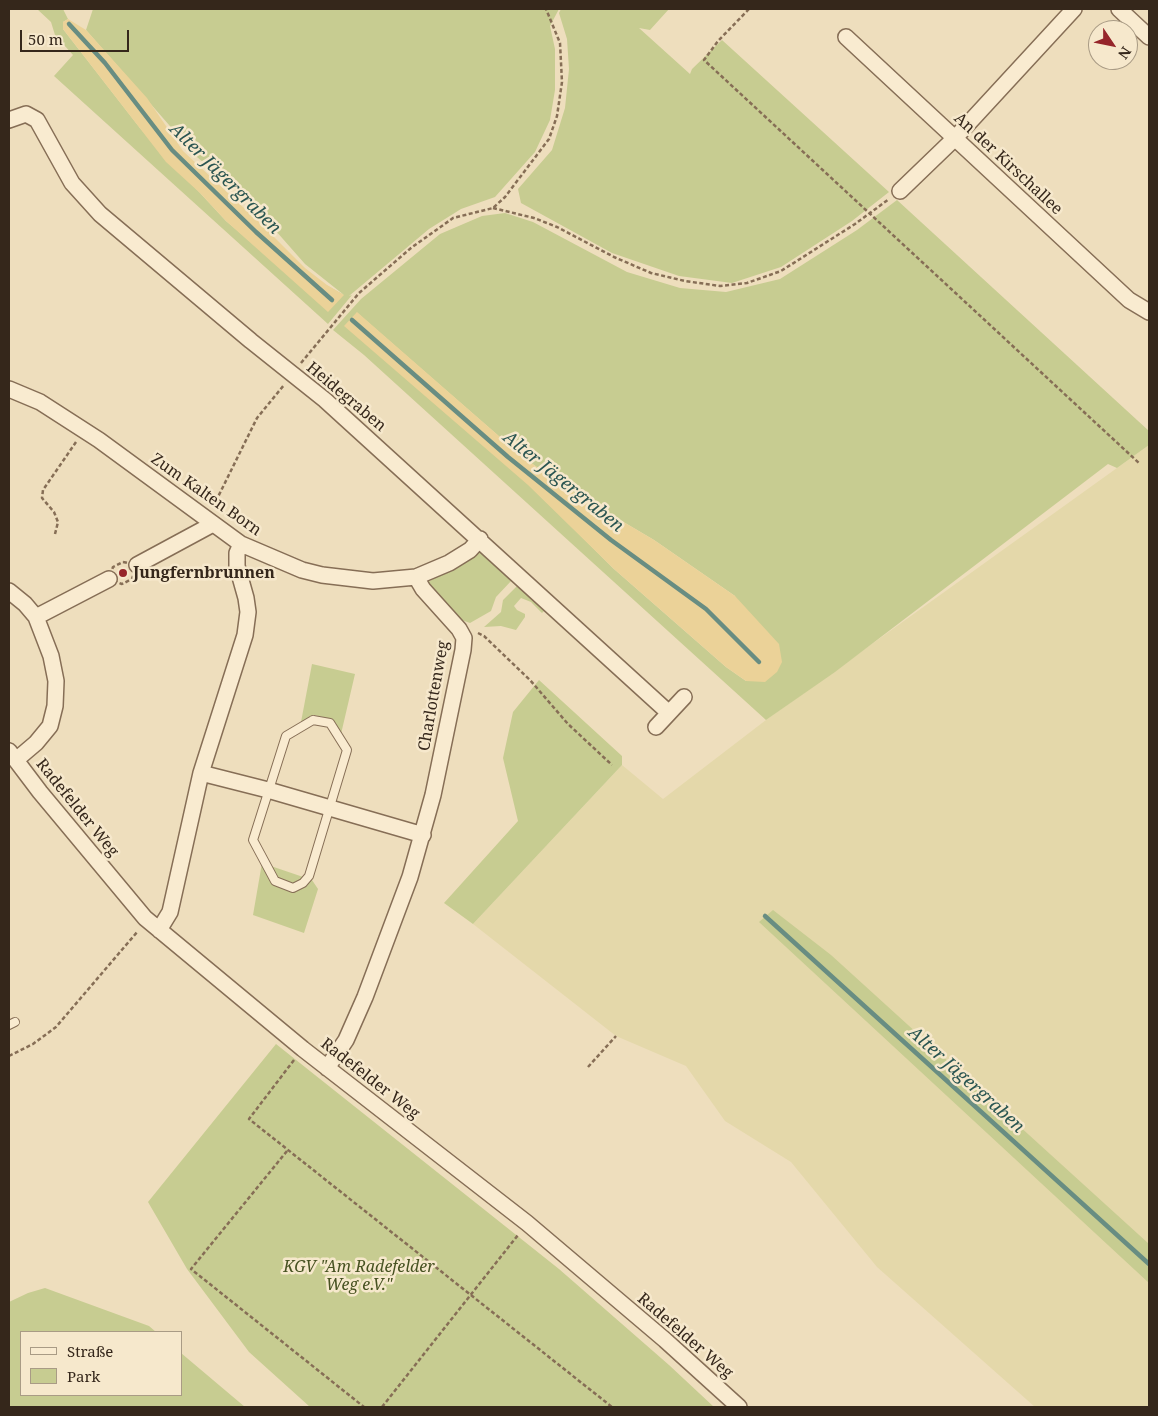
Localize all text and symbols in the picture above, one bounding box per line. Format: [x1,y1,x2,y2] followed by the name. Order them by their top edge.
[22,20,131,52] scale bar
[1088,20,1138,70] north arrow
[28,29,63,49] text: 50 m
[1114,43,1136,63] text: N
[950,109,1066,219] street label: An der Kirschallee
[165,119,285,239] water label: Alter Jägergraben
[302,358,390,436] street label: Heidegraben
[498,427,628,537] water label: Alter Jägergraben
[147,450,265,540] street label: Zum Kalten Born
[133,563,275,583] place label: Jungfernbrunnen
[117,567,129,579] marker: Jungfernbrunnen
[415,639,453,753] street label: Charlottenweg
[32,755,122,861] street label: Radefelder Weg
[903,1022,1029,1138] water label: Alter Jägergraben
[317,1034,423,1124] street label: Radefelder Weg
[283,1257,435,1295] park label: KGV "Am Radefelder Weg e.V."
[633,1289,737,1383] street label: Radefelder Weg
[20,1331,182,1396] legend
[67,1341,113,1361] text: Straße
[67,1366,100,1386] text: Park

